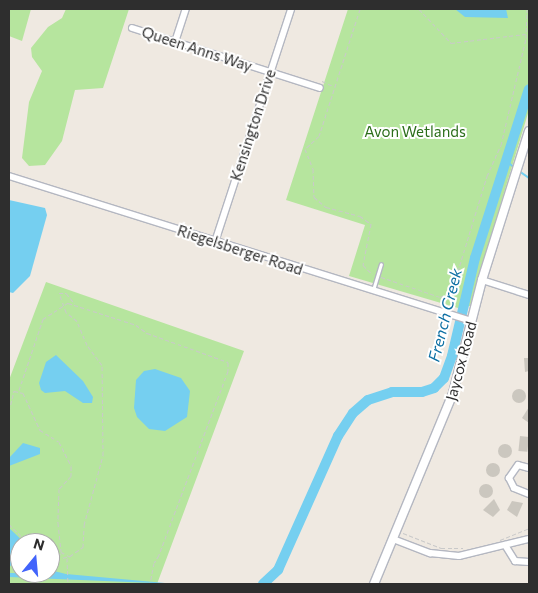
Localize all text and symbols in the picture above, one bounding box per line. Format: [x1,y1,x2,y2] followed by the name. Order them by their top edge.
[139,23,255,75] street label: Queen Anns Way
[226,67,280,183] street label: Kensington Drive
[364,123,466,141] park label: Avon Wetlands
[175,221,305,279] street label: Riegelsberger Road
[424,266,466,364] water label: French Creek
[442,319,480,403] street label: Jaycox Road
[10,533,60,583] north arrow
[32,534,47,554] text: N

